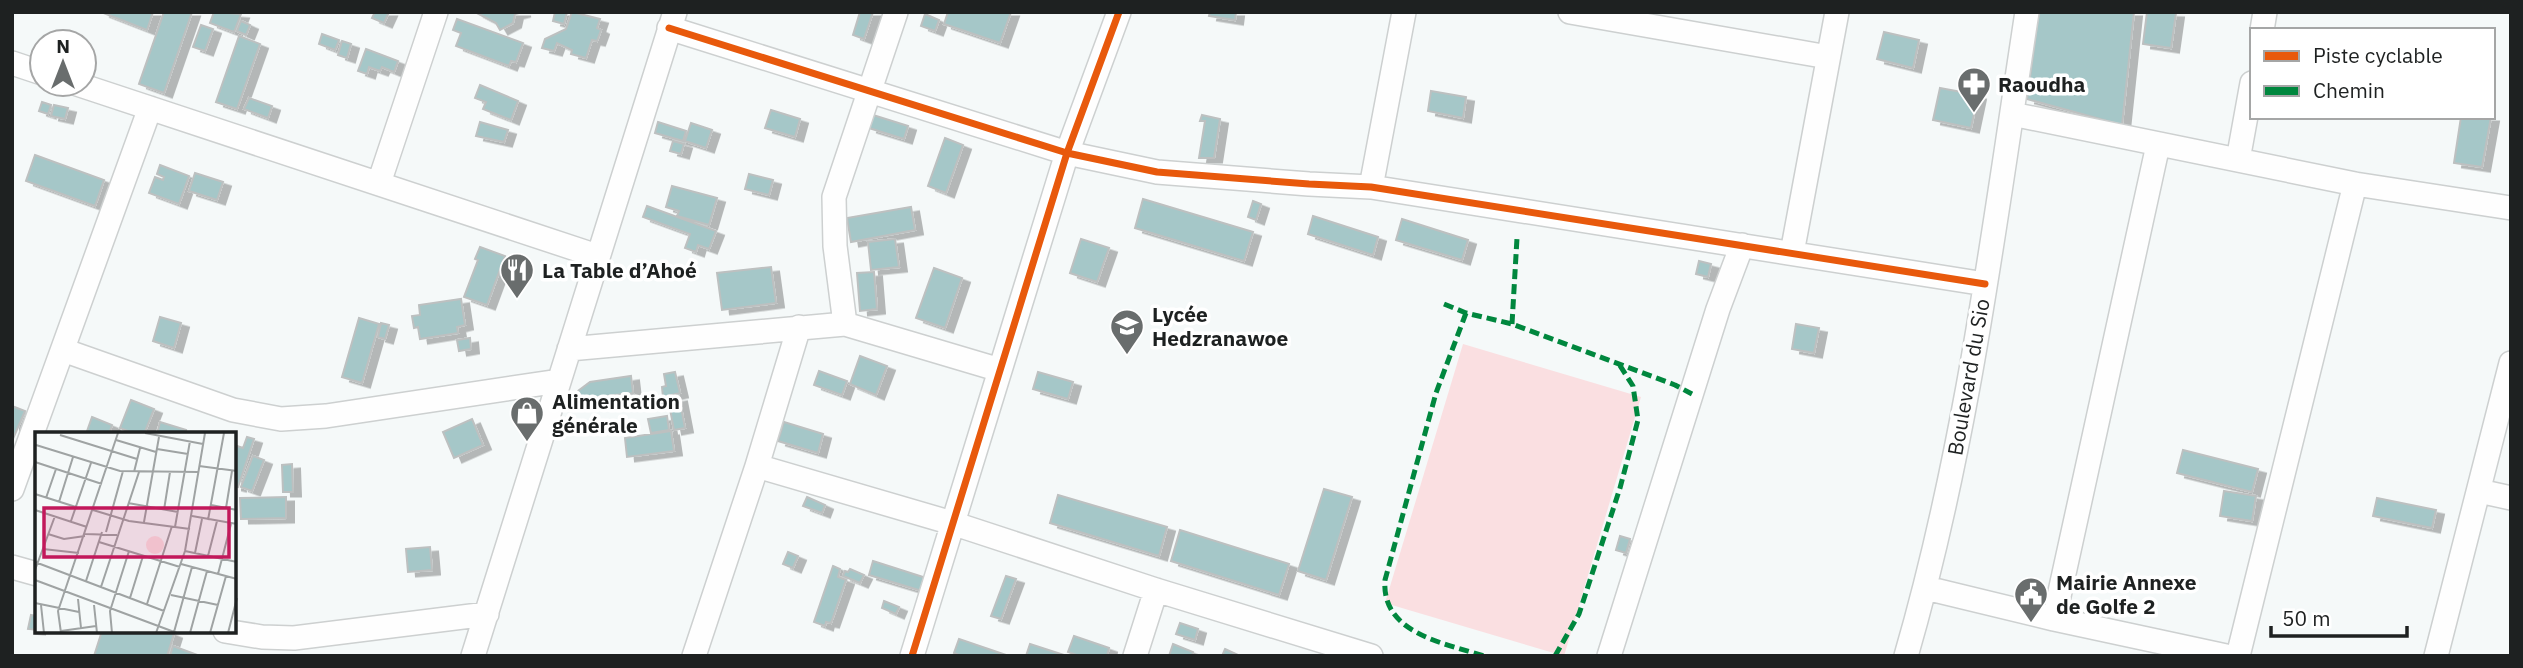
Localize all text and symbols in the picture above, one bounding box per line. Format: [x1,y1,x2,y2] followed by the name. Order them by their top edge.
[28,28,98,98] north arrow
[2250,28,2495,119] legend
[56,34,70,58] text: N
[2313,41,2443,69] text: Piste cyclable
[1955,65,1993,114] pharmacy icon: Raoudha
[1998,70,2086,98] place label: Raoudha
[2313,76,2385,104] text: Chemin
[498,251,536,300] restaurant icon: La Table d’Ahoé
[542,256,697,284] place label: La Table d’Ahoé
[1940,296,1996,458] street label: Boulevard du Sio
[1152,300,1288,352] place label: Lycée Hedzranawoe
[1108,307,1146,356] school or university icon: Lycée Hedzranawoe
[552,387,680,439] place label: Alimentation générale
[508,394,546,443] shop icon: Alimentation générale
[35,432,236,633] inset map
[2056,568,2197,620] place label: Mairie Annexe de Golfe 2
[2012,575,2050,624] public building icon: Mairie Annexe de Golfe 2
[2271,594,2408,638] scale bar
[2282,604,2331,632] text: 50 m

